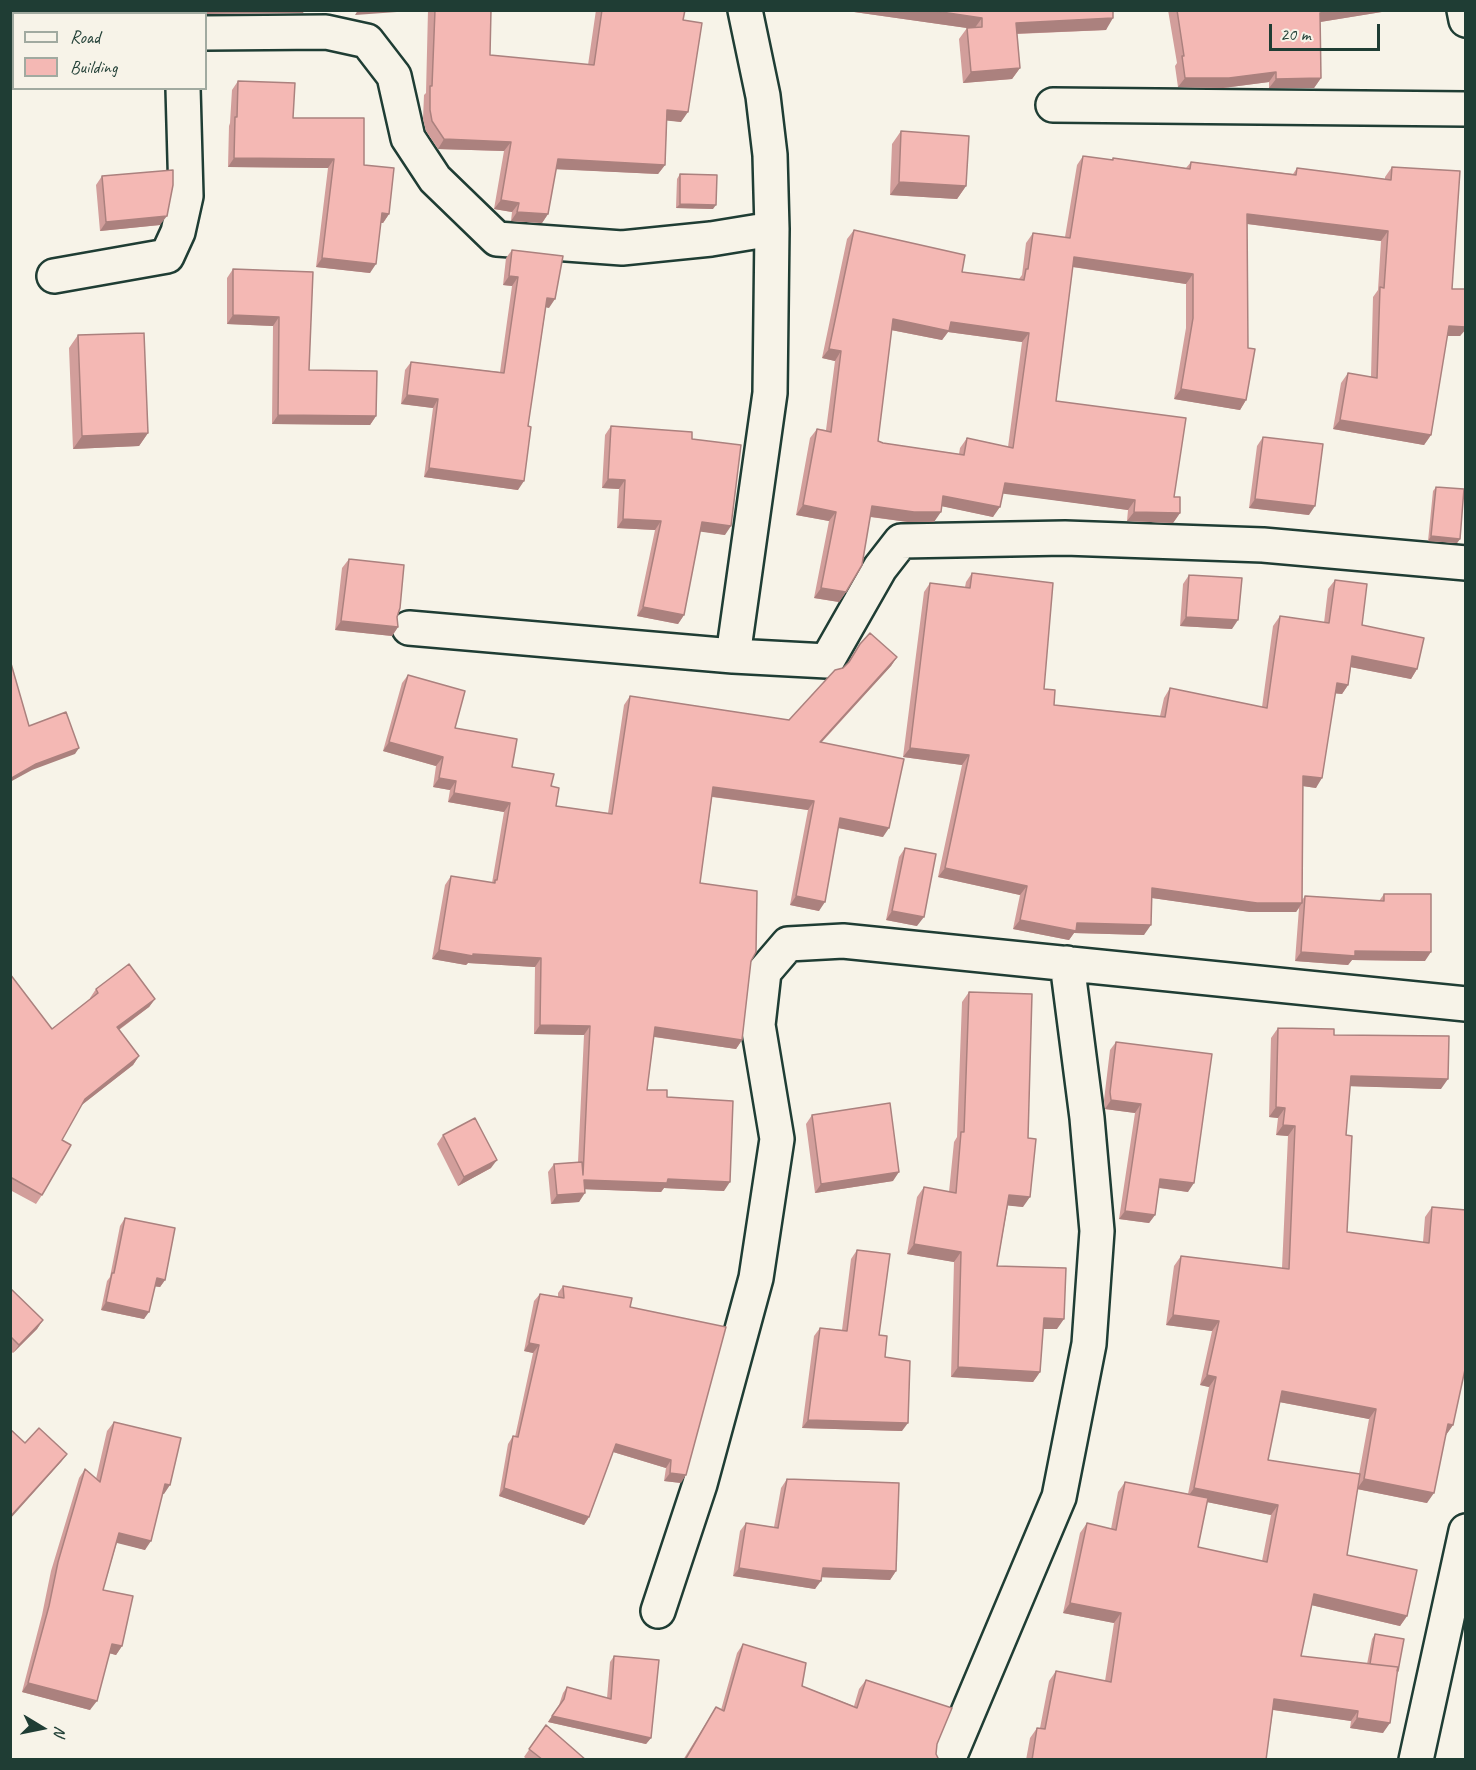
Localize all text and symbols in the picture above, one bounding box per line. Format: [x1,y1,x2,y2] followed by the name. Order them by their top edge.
[12,12,207,90] legend
[1272,12,1383,50] scale bar
[1280,23,1311,45] text: 20 m
[70,26,100,48] text: Road
[70,56,117,78] text: Building
[12,1698,72,1758] north arrow
[49,1725,70,1738] text: N

